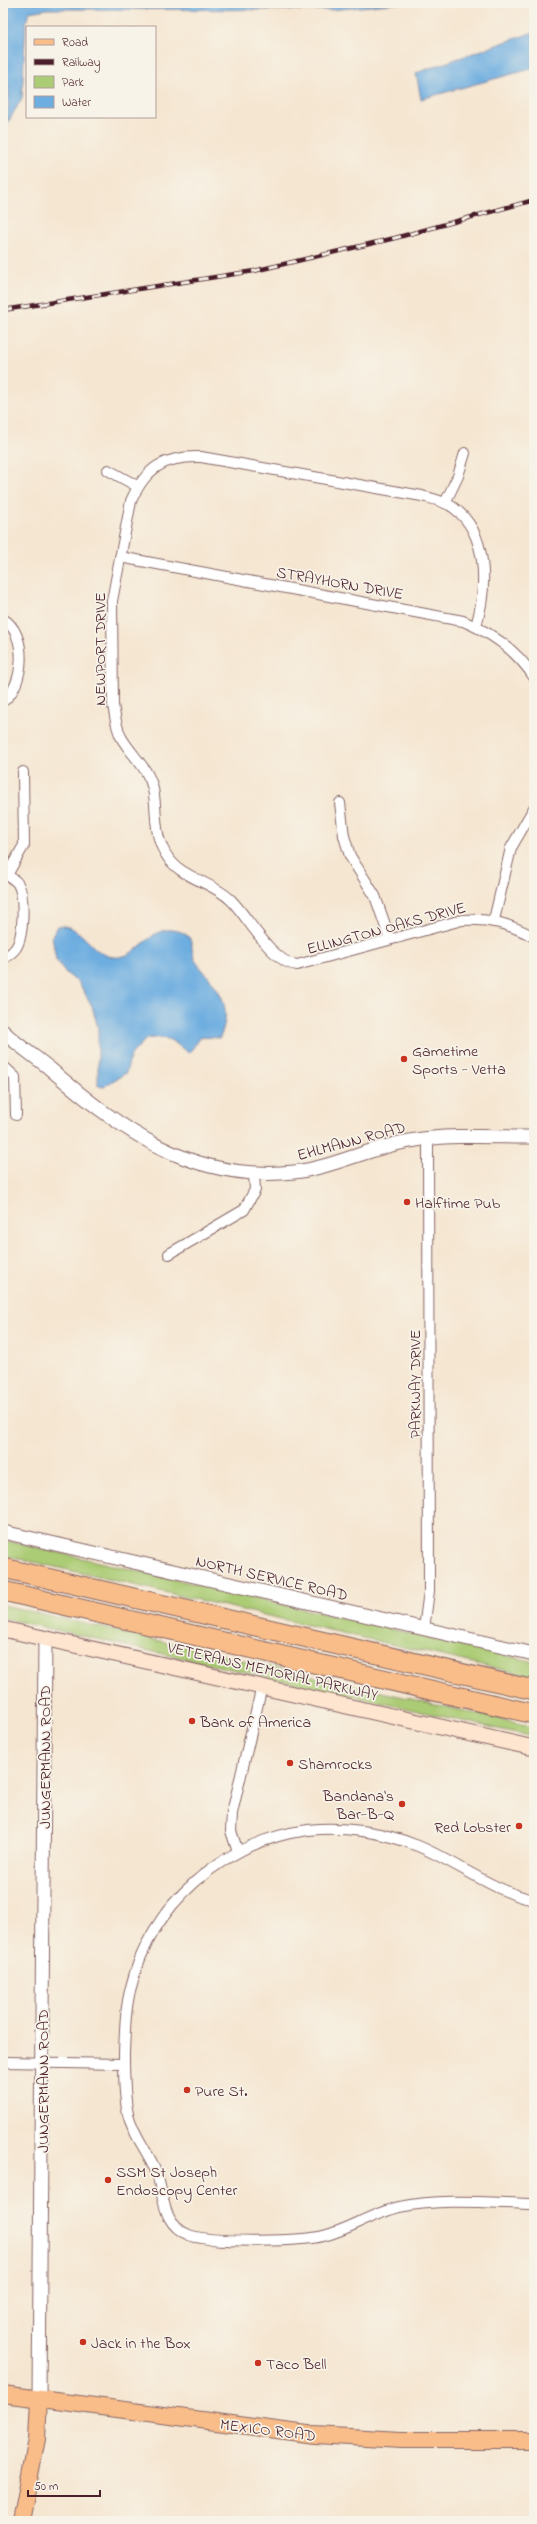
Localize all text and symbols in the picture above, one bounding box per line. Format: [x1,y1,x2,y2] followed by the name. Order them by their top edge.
[26,26,156,118] legend
[62,34,88,52] text: Road
[62,54,101,73] text: Railway
[62,74,84,92] text: Park
[62,94,91,112] text: Water
[274,561,405,607] street label: STRAYHORN DRIVE
[89,592,113,706] street label: NEWPORT DRIVE
[304,896,469,962] street label: ELLINGTON OAKS DRIVE
[412,1040,506,1082] place label: Gametime Sports - Vetta
[399,1054,409,1064] marker: Gametime Sports - Vetta
[295,1116,408,1168] street label: EHLMANN ROAD
[415,1192,501,1216] place label: Halftime Pub
[402,1197,412,1207] marker: Halftime Pub
[404,1330,428,1438] street label: PARKWAY DRIVE
[193,1550,350,1608] street label: NORTH SERVICE ROAD
[164,1636,381,1708] street label: VETERANS MEMORIAL PARKWAY
[34,1685,58,1829] street label: JUNGERMANN ROAD
[199,1711,311,1735] place label: Bank of America
[187,1716,197,1726] marker: Bank of America
[298,1753,372,1777] place label: Shamrocks
[285,1758,295,1768] marker: Shamrocks
[322,1785,395,1827] place label: Bandana's Bar-B-Q
[397,1799,407,1809] marker: Bandana's Bar-B-Q
[434,1816,511,1840] place label: Red Lobster
[514,1821,524,1831] marker: Red Lobster
[32,2009,56,2153] street label: JUNGERMANN ROAD
[195,2080,247,2104] place label: Pure St.
[182,2085,192,2095] marker: Pure St.
[116,2161,237,2203] place label: SSM St Joseph Endoscopy Center
[103,2175,113,2185] marker: SSM St Joseph Endoscopy Center
[91,2332,191,2356] place label: Jack in the Box
[78,2337,88,2347] marker: Jack in the Box
[266,2353,327,2377] place label: Taco Bell
[253,2358,263,2368] marker: Taco Bell
[218,2413,317,2449] street label: MEXICO ROAD
[28,2472,100,2498] scale bar
[34,2478,58,2496] text: 50 m

